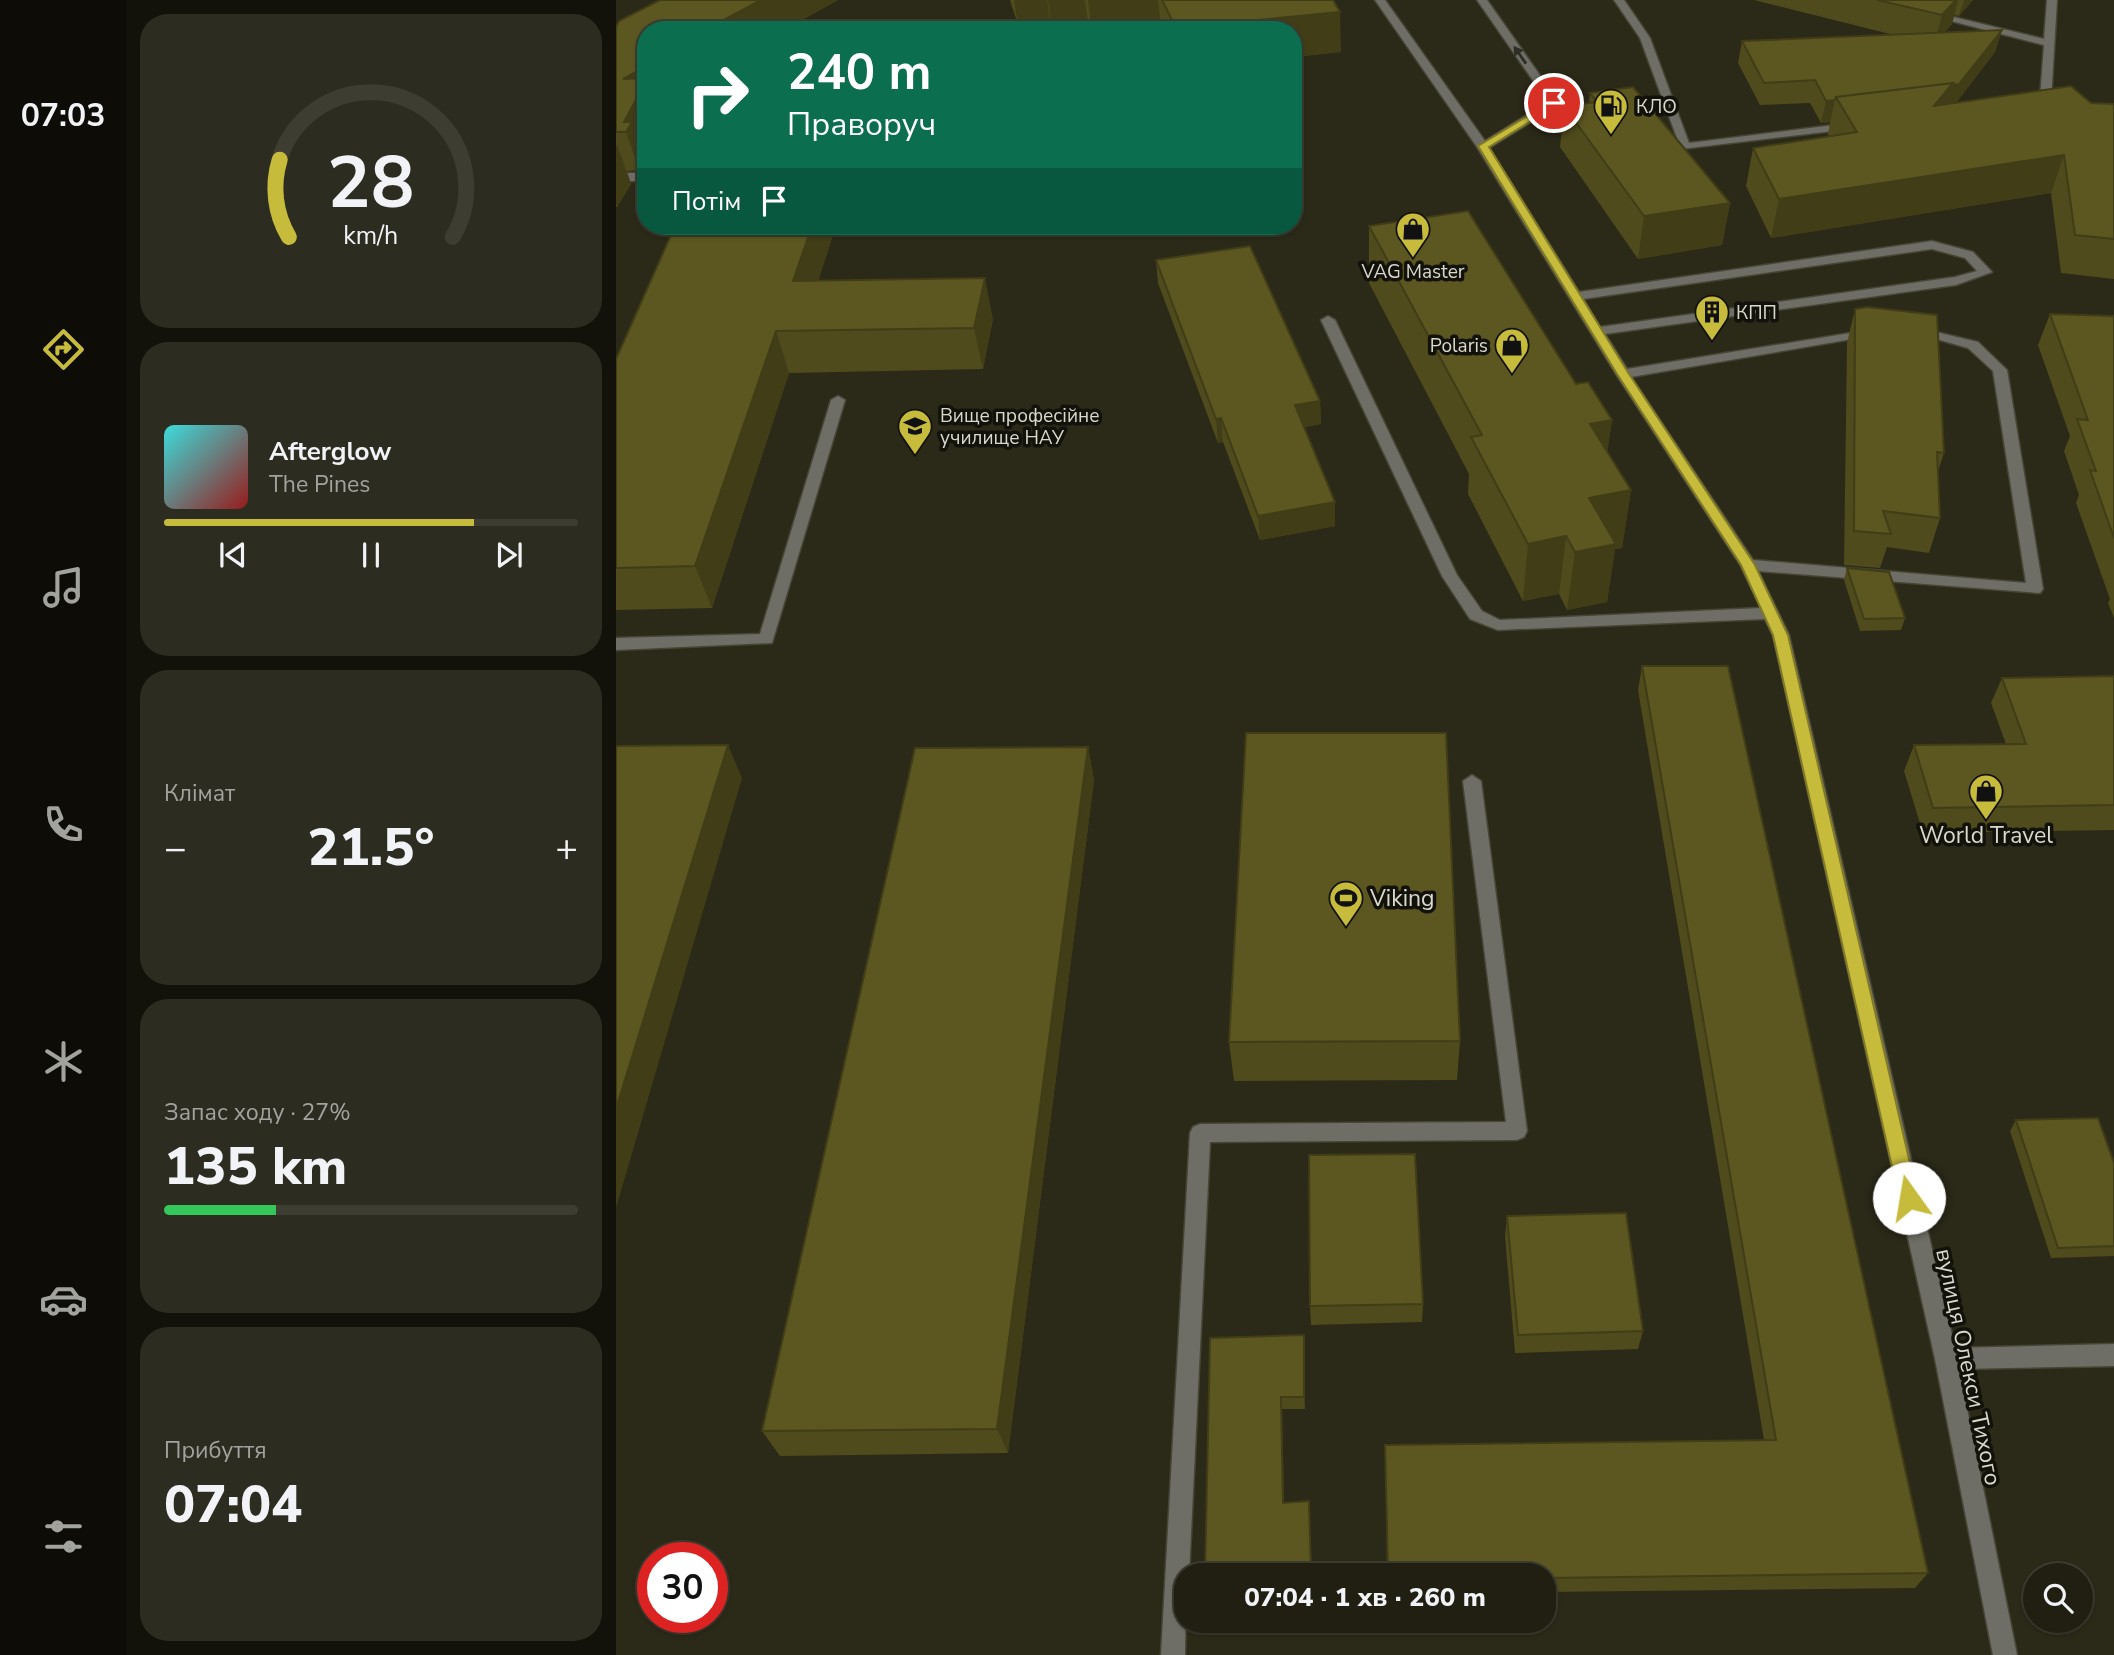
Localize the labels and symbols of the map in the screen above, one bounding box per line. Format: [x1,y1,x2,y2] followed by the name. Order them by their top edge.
[1513,46,1527,64] one-way arrow
[1524,73,1584,133] pin
[1592,87,1630,136] fuel station icon: КЛО
[1636,94,1677,120] place label: КЛО
[1394,210,1432,259] shop icon: VAG Master
[1360,259,1465,285] place label: VAG Master
[1693,293,1731,342] building icon: КПП
[1736,300,1777,326] place label: КПП
[1493,326,1531,375] shop icon: Polaris
[1430,333,1488,359] place label: Polaris
[940,403,1099,451] place label: Вище професійне училище НАУ
[896,407,934,456] school or university icon: Вище професійне училище НАУ
[1967,772,2005,821] shop icon: World Travel
[1919,820,2053,851] place label: World Travel
[1327,879,1365,928] sports icon: Viking
[1369,883,1435,914] place label: Viking
[1872,1161,1946,1235] position arrow
[1928,1246,2009,1489] street label: вулиця Олекси Тихого
[637,1542,728,1633] speed limit sign: 30

